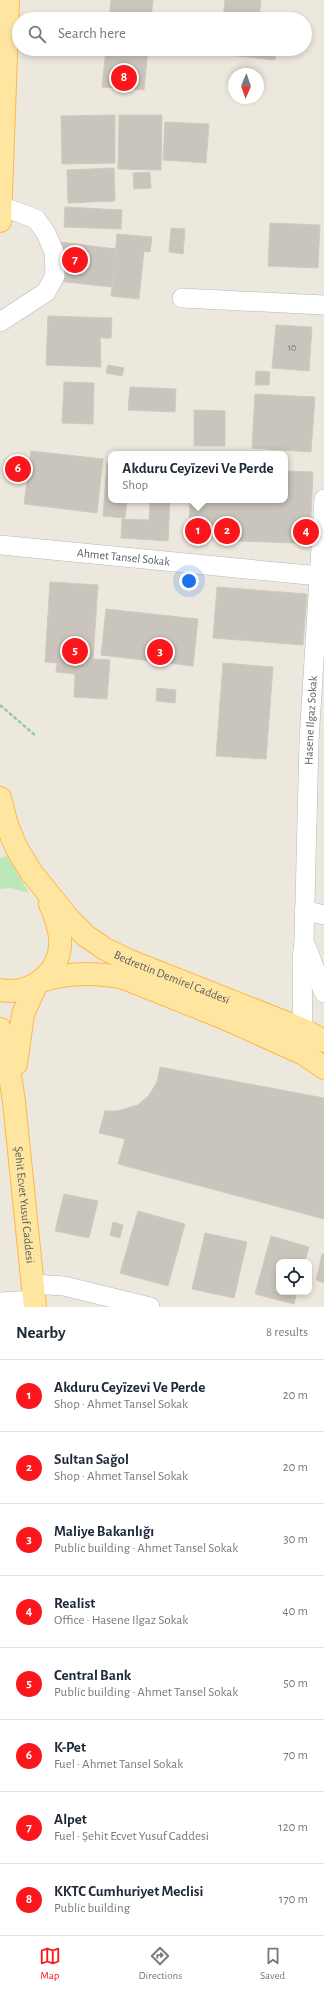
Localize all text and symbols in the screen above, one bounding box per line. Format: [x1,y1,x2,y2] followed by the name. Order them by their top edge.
[12,12,312,56] search box
[26,23,48,45] icon: search
[58,26,126,41] text: Search here
[111,63,137,93] pin: 8
[228,68,264,104] north arrow
[62,245,88,275] pin: 7
[288,343,296,353] house number: 10
[108,451,288,503] popup
[5,454,31,484] pin: 6
[122,461,274,476] text: Akduru Ceyïzevi Ve Perde
[122,479,148,492] text: Shop
[185,516,211,546] pin: 1
[214,516,240,546] pin: 2
[293,517,319,547] pin: 4
[76,547,171,568] street label: Ahmet Tansel Sokak
[179,571,199,591] your location
[62,636,88,666] pin: 5
[147,637,173,667] pin: 3
[302,675,319,765] street label: Hasene Ilgaz Sokak
[112,948,231,1006] street label: Bedrettin Demirel Caddesi
[13,1146,36,1264] street label: Şehit Ecvet Yusuf Caddesi
[276,1259,312,1295] map controls
[276,1259,312,1295] button: locate
[16,1324,66,1341] text: Nearby
[266,1326,308,1339] text: 8 results
[54,1380,205,1395] text: Akduru Ceyïzevi Ve Perde
[27,1389,31,1402] text: 1
[283,1389,308,1402] text: 20 m
[54,1398,188,1411] text: Shop · Ahmet Tansel Sokak
[54,1452,129,1467] text: Sultan Sağol
[26,1461,32,1474] text: 2
[283,1461,308,1474] text: 20 m
[54,1470,188,1483] text: Shop · Ahmet Tansel Sokak
[54,1524,154,1539] text: Maliye Bakanlığı
[26,1533,32,1546] text: 3
[283,1533,308,1546] text: 30 m
[54,1542,238,1555] text: Public building · Ahmet Tansel Sokak
[54,1596,95,1611] text: Realist
[26,1605,32,1618] text: 4
[282,1605,308,1618] text: 40 m
[54,1614,188,1627] text: Office · Hasene Ilgaz Sokak
[54,1668,131,1683] text: Central Bank
[26,1677,32,1690] text: 5
[283,1677,308,1690] text: 50 m
[54,1686,238,1699] text: Public building · Ahmet Tansel Sokak
[54,1740,86,1755] text: K-Pet
[26,1749,32,1762] text: 6
[283,1749,308,1762] text: 70 m
[54,1758,183,1771] text: Fuel · Ahmet Tansel Sokak
[54,1812,87,1827] text: Alpet
[26,1821,32,1834] text: 7
[278,1821,308,1834] text: 120 m
[54,1830,209,1843] text: Fuel · Şehit Ecvet Yusuf Caddesi
[54,1884,204,1899] text: KKTC Cumhuriyet Meclisi
[26,1893,32,1906] text: 8
[279,1893,308,1906] text: 170 m
[54,1902,130,1915] text: Public building
[39,1945,61,1982] tab: Map
[138,1945,182,1982] tab: Directions
[260,1945,285,1982] tab: Saved

